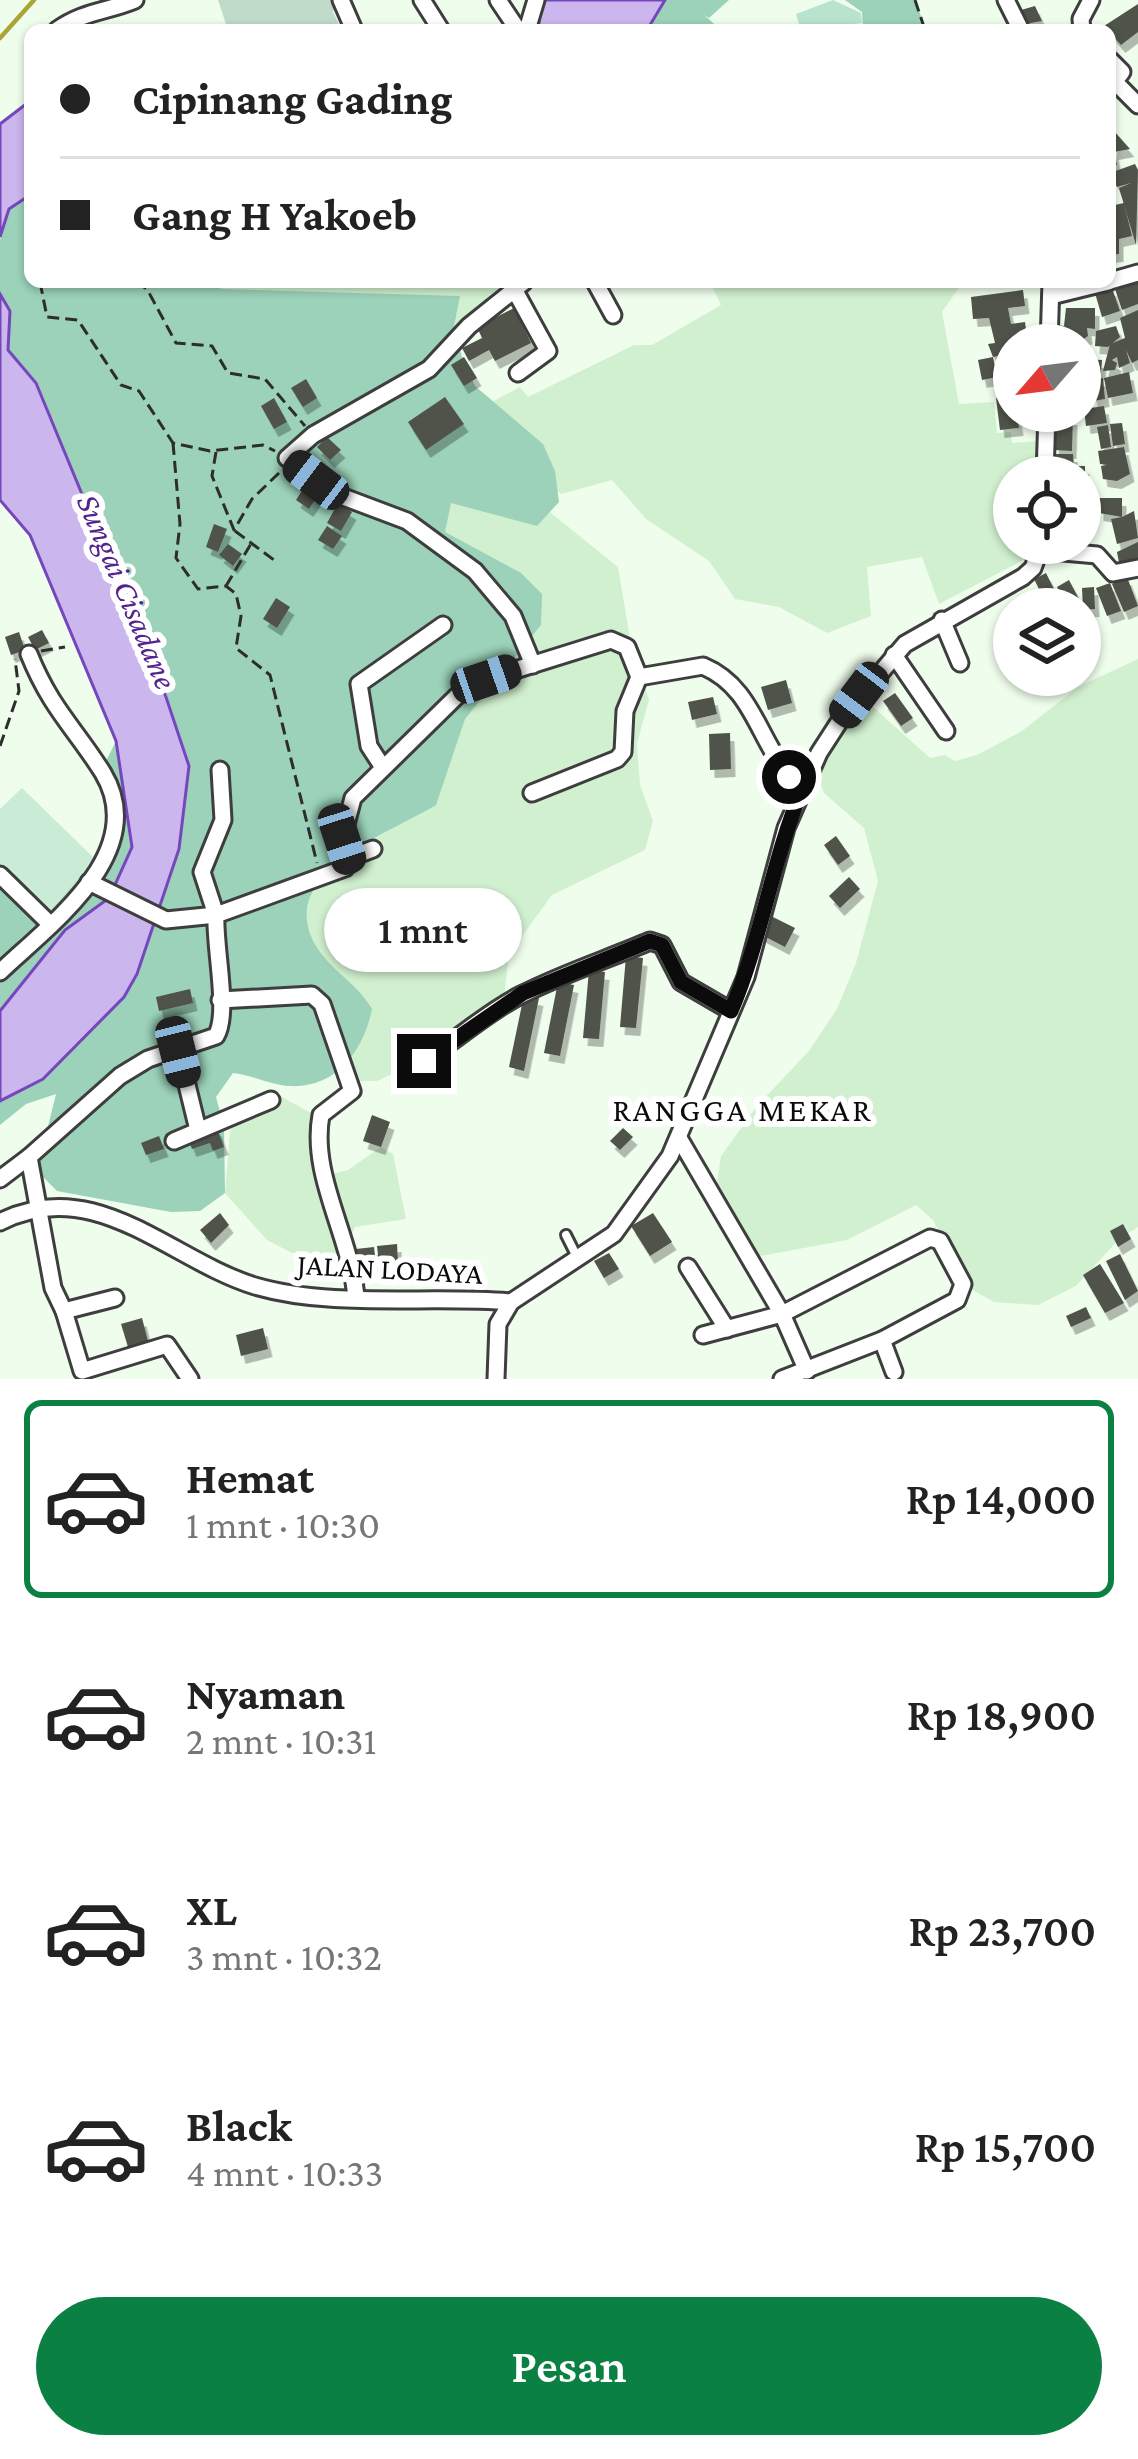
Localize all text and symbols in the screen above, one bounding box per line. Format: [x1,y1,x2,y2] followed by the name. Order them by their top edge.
[132,74,452,124] text: Cipinang Gading
[132,190,417,240] text: Gang H Yakoeb
[993,324,1101,432] north arrow
[993,324,1101,696] map controls
[276,444,356,516] car
[993,456,1101,564] button: locate
[70,488,185,695] water label: Sungai Cisadane
[993,588,1101,696] button: layers
[446,650,526,708] car
[823,655,895,735] car
[762,750,816,804] route start
[314,799,370,879] car
[325,887,523,971] callout: 1 mnt
[378,908,468,951] text: 1 mnt
[152,1013,204,1091] car
[397,1034,451,1088] route end
[612,1091,874,1128] district label: RANGGA MEKAR
[293,1247,485,1290] street label: JALAN LODAYA
[42,1445,150,1553] icon: car
[186,1453,314,1503] text: Hemat
[906,1474,1096,1524] text: Rp 14,000
[186,1503,380,1546] text: 1 mnt · 10:30
[42,1661,150,1769] icon: car
[186,1669,345,1719] text: Nyaman
[907,1690,1096,1740] text: Rp 18,900
[186,1719,376,1762] text: 2 mnt · 10:31
[42,1877,150,1985] icon: car
[186,1885,237,1935] text: XL
[908,1906,1096,1956] text: Rp 23,700
[186,1935,382,1978] text: 3 mnt · 10:32
[42,2093,150,2201] icon: car
[186,2101,292,2151] text: Black
[915,2122,1096,2172] text: Rp 15,700
[186,2151,383,2194] text: 4 mnt · 10:33
[36,2297,1102,2435] button: Pesan

